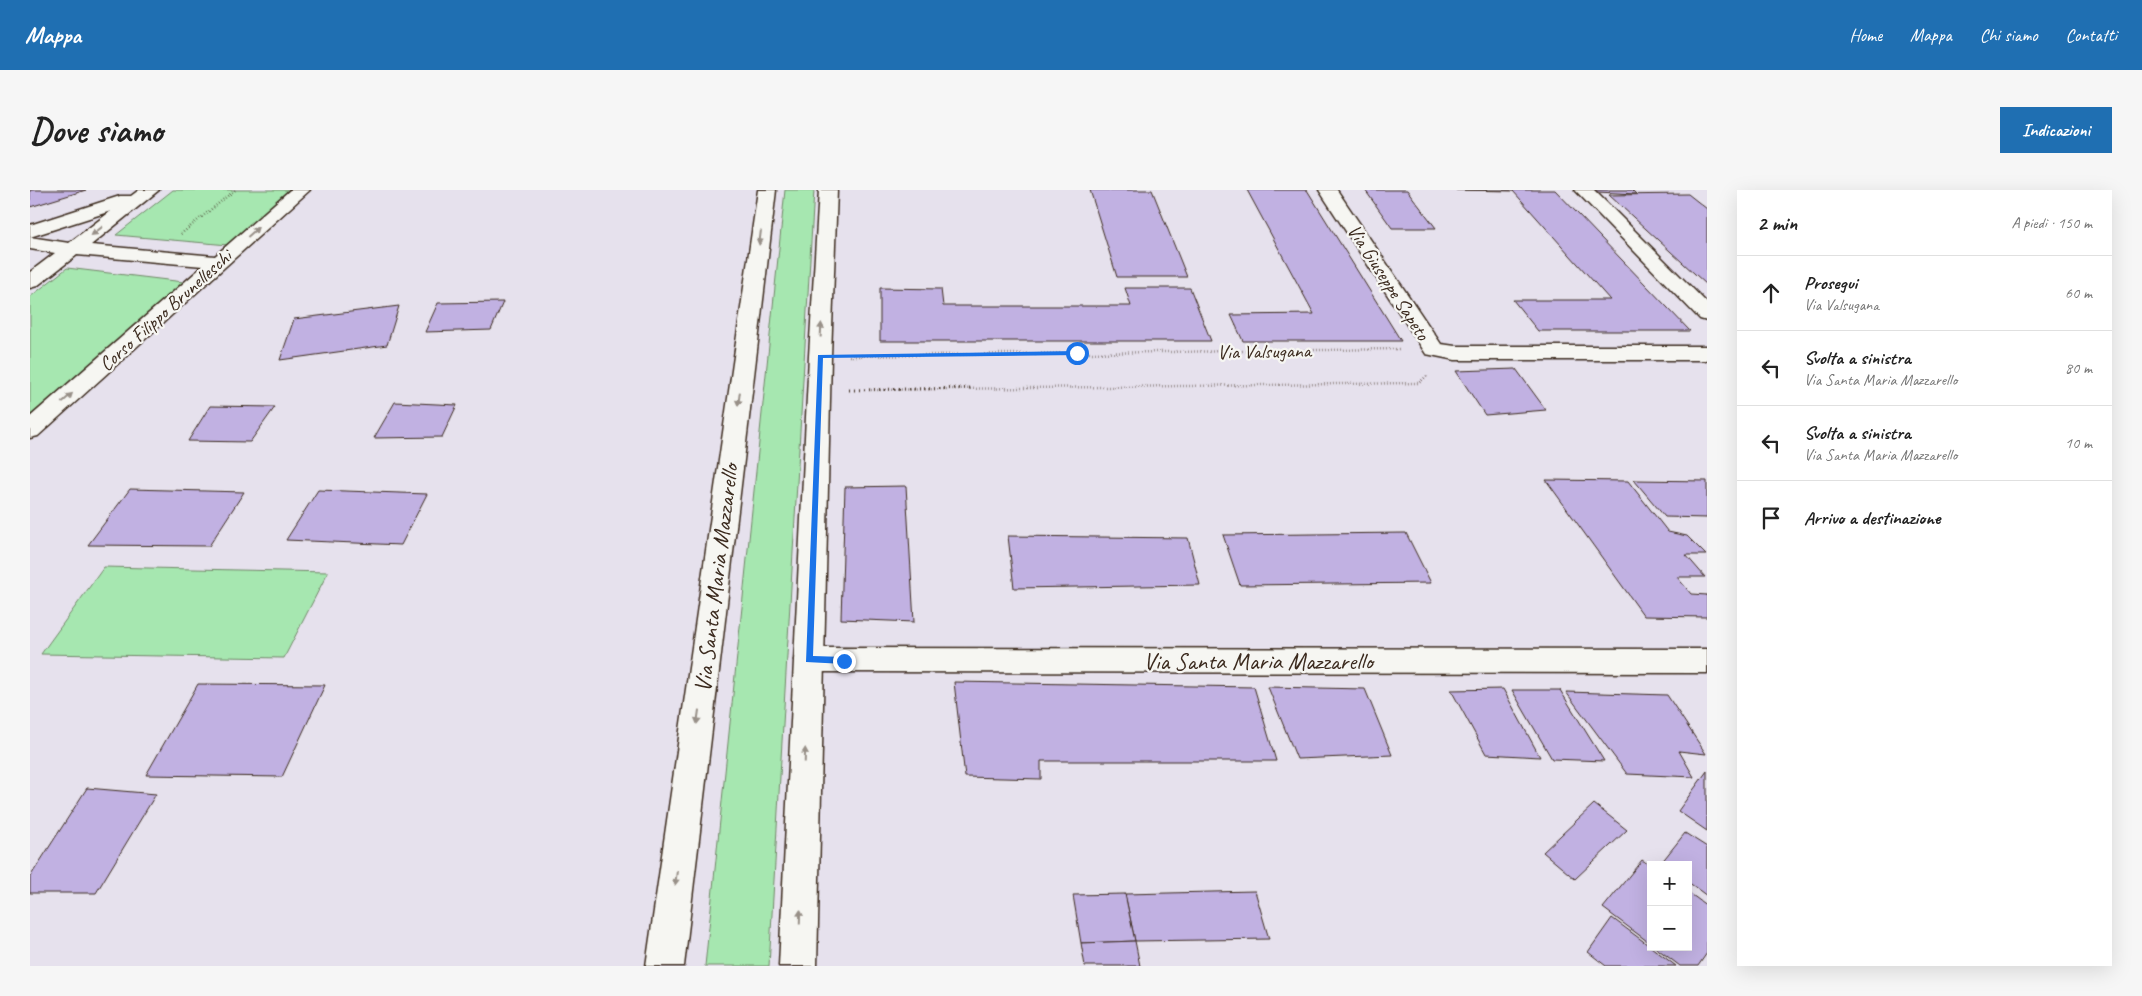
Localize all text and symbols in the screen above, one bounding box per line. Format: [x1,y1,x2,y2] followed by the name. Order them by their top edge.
[25,20,81,50] text: Mappa
[1850,24,1882,46] text: Home
[1910,24,1952,46] text: Mappa
[1980,24,2038,46] text: Chi siamo
[2066,24,2117,46] text: Contatti
[2000,107,2112,153] button: Indicazioni
[30,108,163,153] text: Dove siamo
[1757,210,1797,236] text: 2 min
[2011,213,2092,233] text: A piedi · 150 m
[1342,220,1436,346] street label: Via Giuseppe Sapeto
[91,225,104,236] one-way arrow
[247,226,259,238] one-way arrow
[756,231,764,247] one-way arrow
[94,243,239,377] street label: Corso Filippo Brunelleschi
[1804,271,1857,295] text: Prosegui
[1757,279,1785,307] icon: ahead
[2065,283,2092,303] text: 60 m
[1804,295,1879,315] text: Via Valsugana
[818,322,826,338] one-way arrow
[1217,338,1313,365] street label: Via Valsugana
[1066,342,1089,365] route start
[1804,346,1911,370] text: Svolta a sinistra
[1757,354,1785,382] icon: left
[2065,358,2092,378] text: 80 m
[1804,370,1957,390] text: Via Santa Maria Mazzarello
[60,392,72,404] one-way arrow
[735,392,743,408] one-way arrow
[1804,421,1911,445] text: Svolta a sinistra
[1757,429,1785,457] icon: left
[2065,433,2092,453] text: 10 m
[1804,445,1957,465] text: Via Santa Maria Mazzarello
[687,460,745,694] street label: Via Santa Maria Mazzarello
[1757,504,1785,532] icon: arrive
[1804,506,1940,530] text: Arrivo a destinazione
[1143,646,1375,676] street label: Via Santa Maria Mazzarello
[833,650,856,673] route end
[694,709,702,725] one-way arrow
[802,747,810,763] one-way arrow
[1647,861,1692,951] map controls
[1647,861,1692,906] button: +
[672,870,680,886] one-way arrow
[1647,906,1692,951] button: −
[796,909,804,925] one-way arrow

